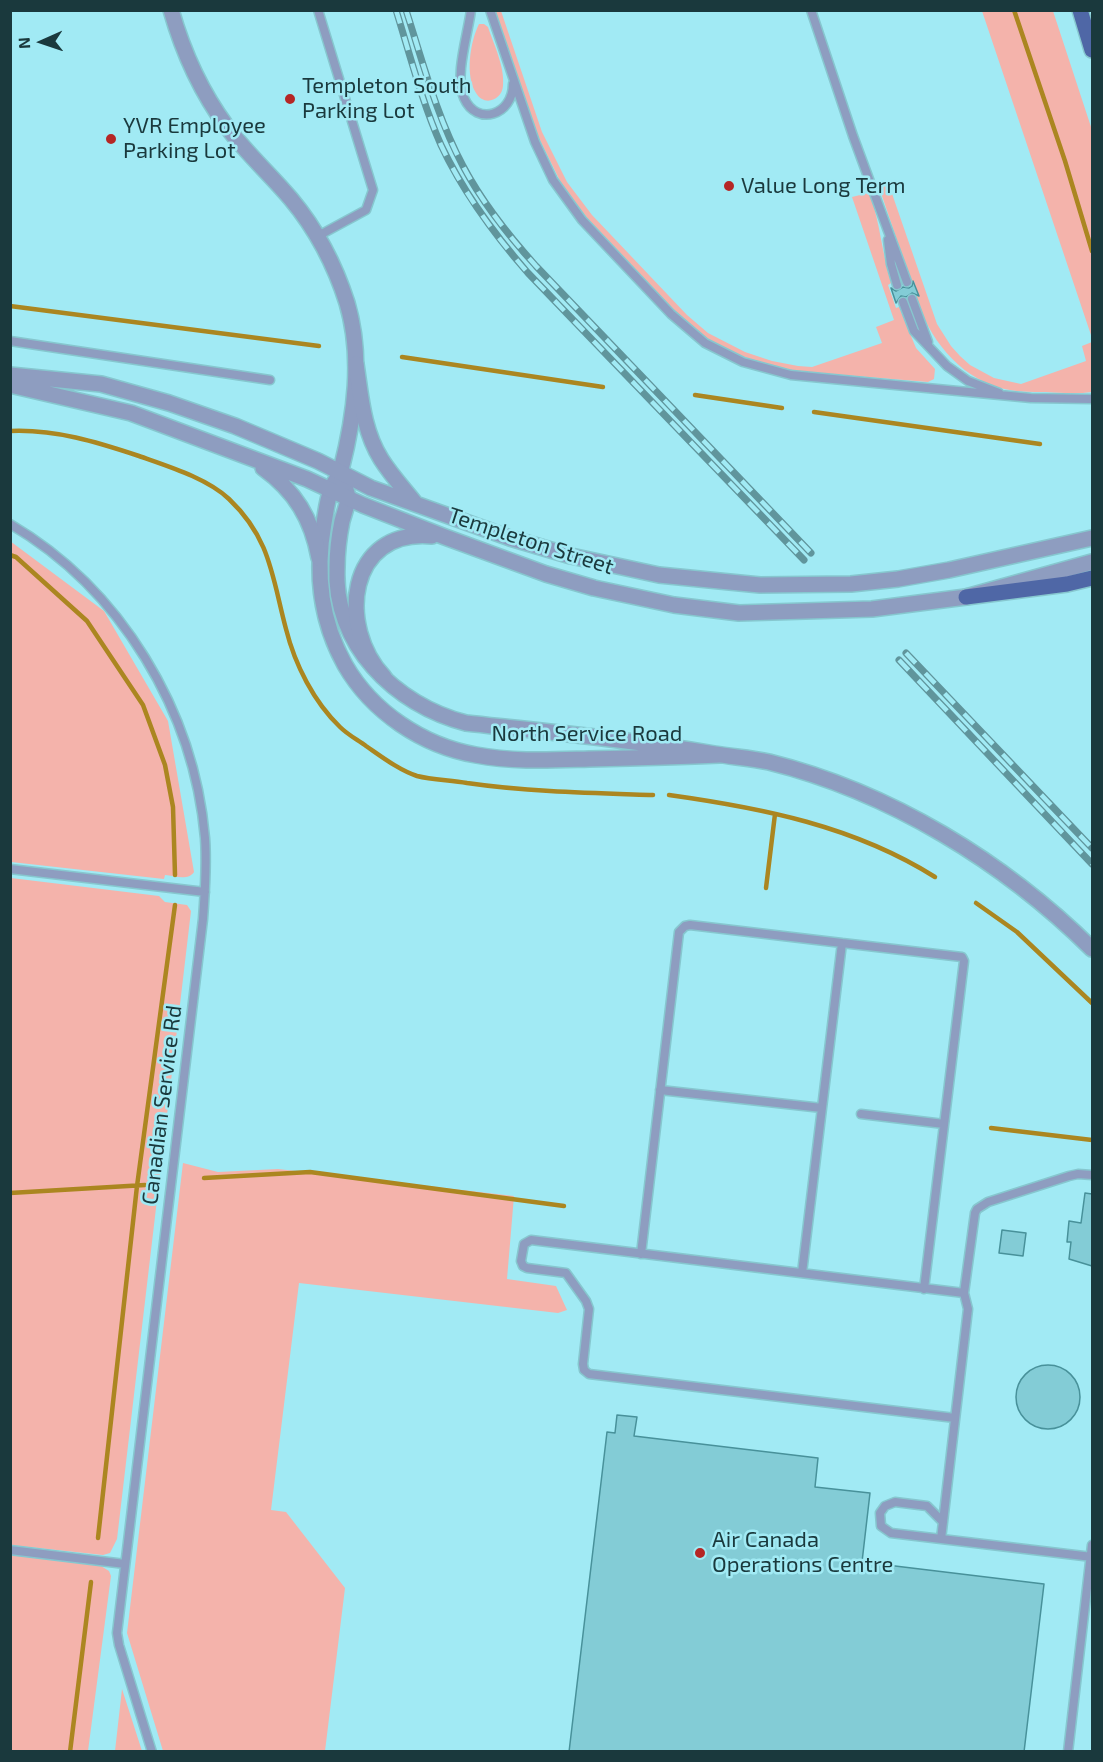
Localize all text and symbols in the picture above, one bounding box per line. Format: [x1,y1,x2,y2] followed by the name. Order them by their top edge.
[12,12,72,72] north arrow
[14,37,33,49] text: N
[302,73,472,124] place label: Templeton South Parking Lot
[283,92,297,106] marker: Templeton South Parking Lot
[123,113,266,164] place label: YVR Employee Parking Lot
[104,132,118,146] marker: YVR Employee Parking Lot
[741,173,906,199] place label: Value Long Term
[722,179,736,193] marker: Value Long Term
[445,502,617,580] street label: Templeton Street
[492,721,682,747] street label: North Service Road
[137,1004,187,1206] street label: Canadian Service Rd
[712,1527,893,1579] place label: Air Canada Operations Centre
[693,1546,707,1560] marker: Air Canada Operations Centre

